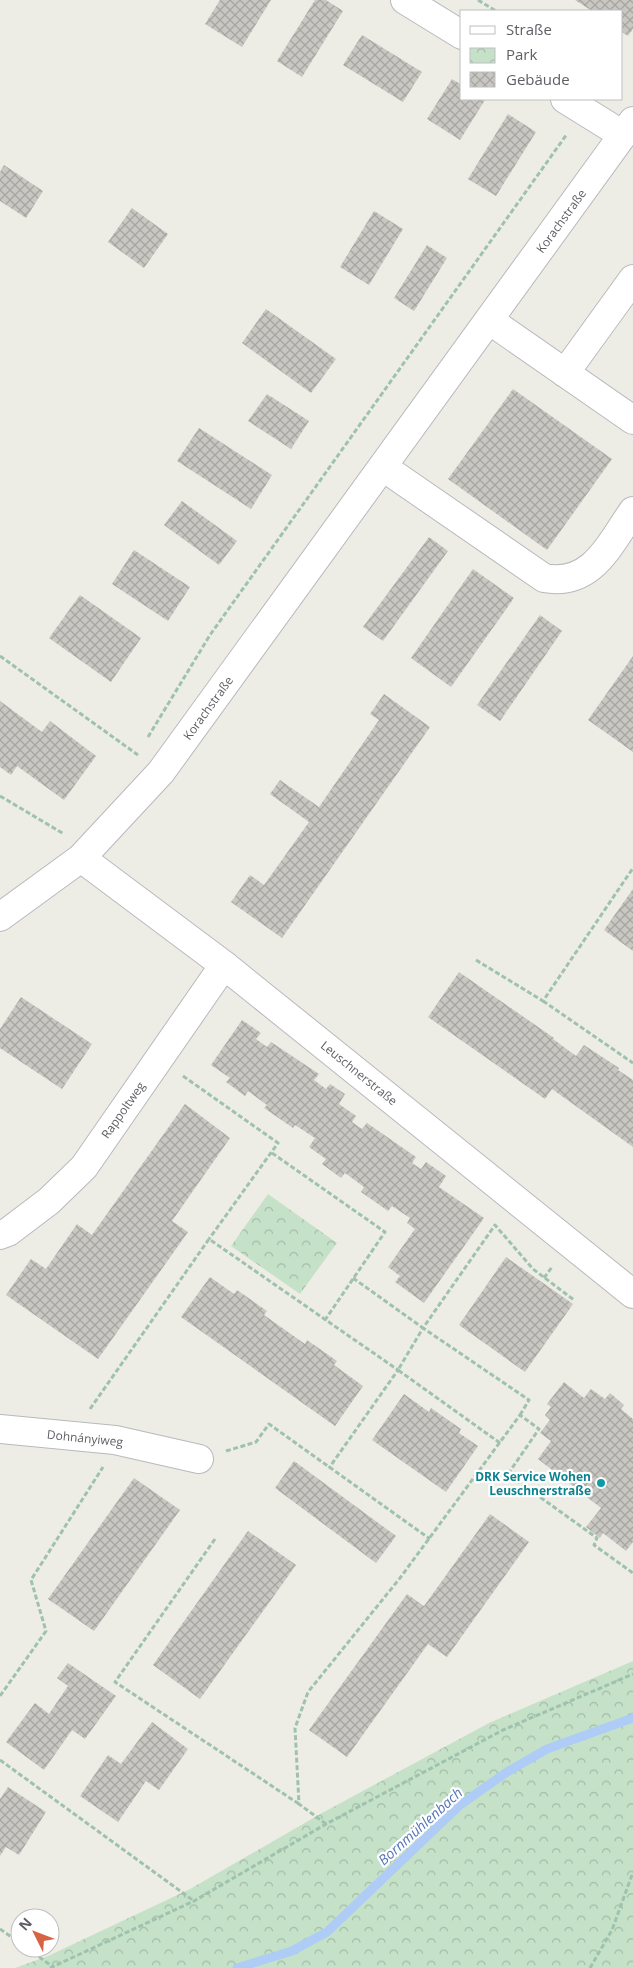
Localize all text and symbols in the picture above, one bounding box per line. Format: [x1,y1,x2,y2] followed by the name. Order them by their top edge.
[460,10,623,100] legend
[506,19,552,39] text: Straße
[506,44,537,64] text: Park
[506,69,570,89] text: Gebäude
[532,185,590,256] street label: Korachstraße
[179,672,237,743] street label: Korachstraße
[317,1037,401,1109] street label: Leuschnerstraße
[97,1078,149,1142] street label: Rappoltweg
[46,1426,124,1450] street label: Dohnányiweg
[475,1468,591,1499] place label: DRK Service Wohen Leuschnerstraße
[595,1477,607,1489] marker: DRK Service Wohen Leuschnerstraße
[374,1783,466,1869] water label: Bornmühlenbach
[10,1908,60,1958] north arrow
[14,1913,36,1935] text: N

